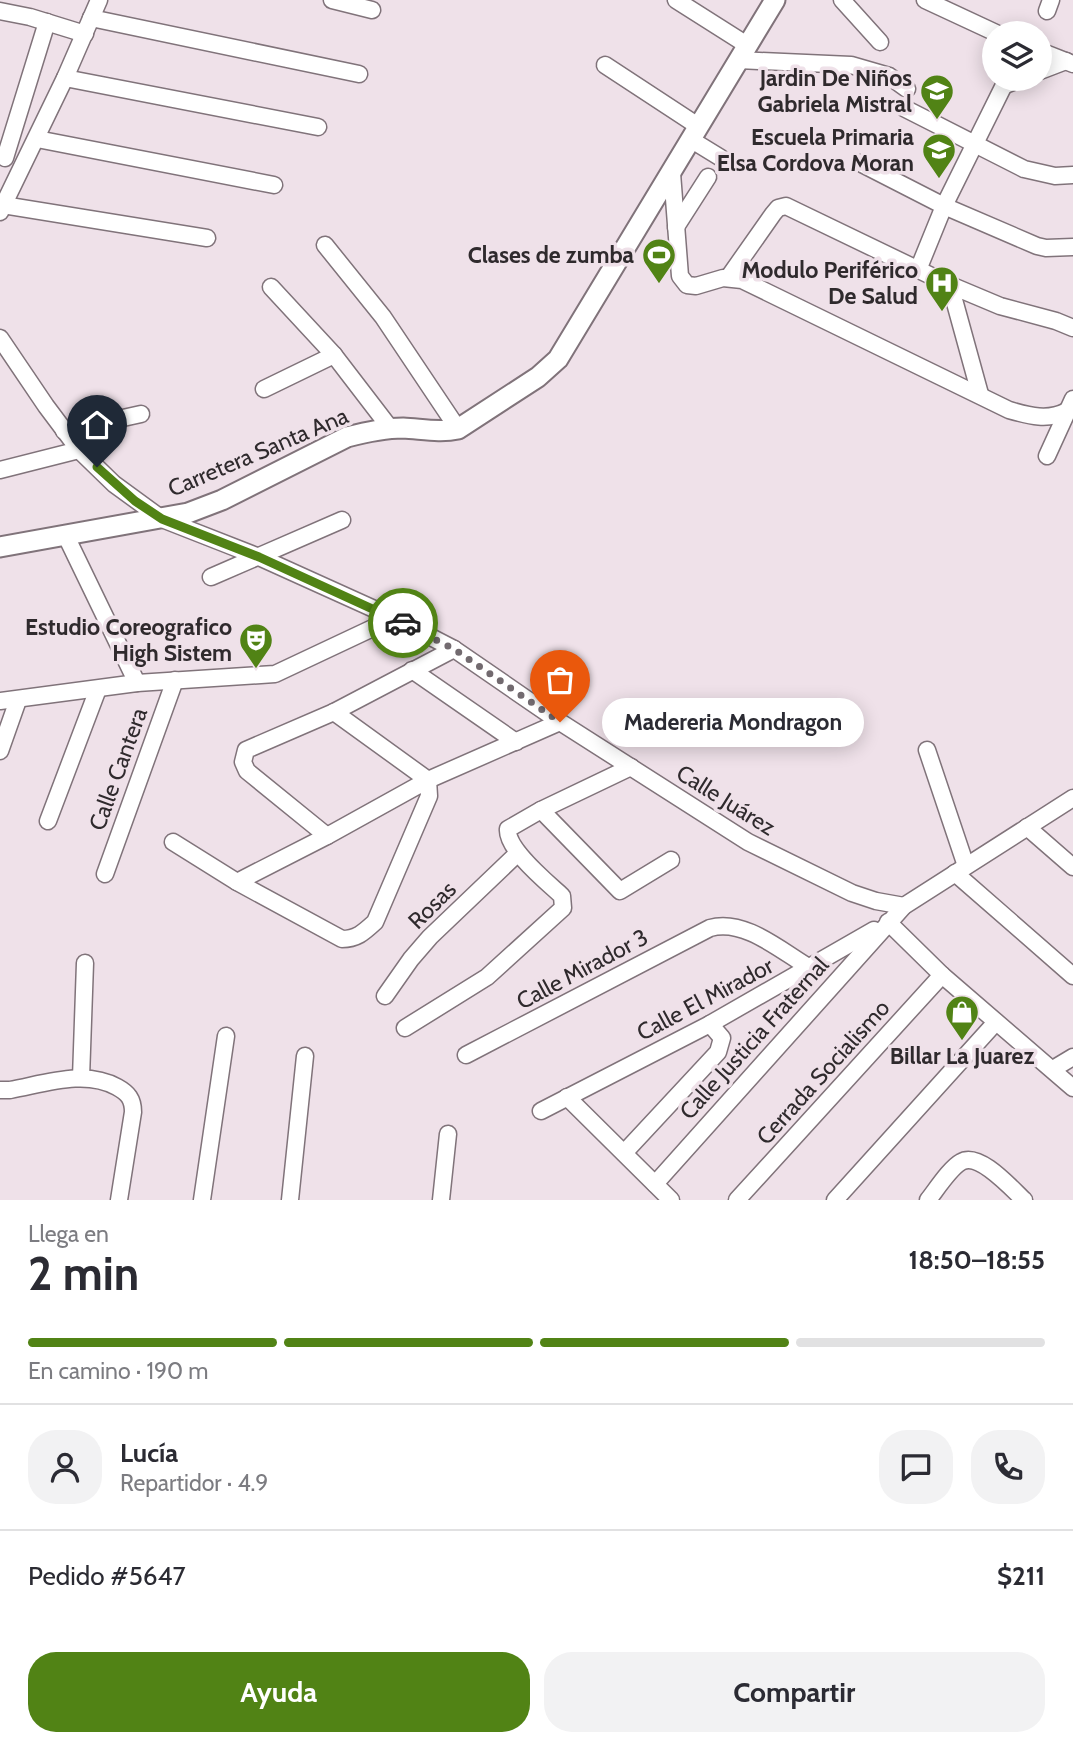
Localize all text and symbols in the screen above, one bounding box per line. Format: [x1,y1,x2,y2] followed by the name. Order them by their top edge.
[982,21,1052,91] map controls
[982,21,1052,91] button: layers
[757,64,912,118] place label: Jardin De Niños Gabriela Mistral
[918,72,956,121] school or university icon: Jardin De Niños Gabriela Mistral
[717,123,915,177] place label: Escuela Primaria Elsa Cordova Moran
[920,131,958,180] school or university icon: Escuela Primaria Elsa Cordova Moran
[640,236,678,285] sports icon: Clases de zumba
[468,241,635,269] place label: Clases de zumba
[741,256,918,310] place label: Modulo Periférico De Salud
[923,264,961,313] hospital icon: Modulo Periférico De Salud
[67,395,127,467] pin
[164,401,352,503] street label: Carretera Santa Ana
[78,406,116,444] icon: home
[368,588,438,658] courier
[384,604,422,642] icon: car
[25,613,232,667] place label: Estudio Coreografico High Sistem
[237,621,275,670] theatre icon: Estudio Coreografico High Sistem
[530,650,590,722] pin
[541,661,579,699] icon: bag
[602,698,864,746] callout: Madereria Mondragon
[83,704,153,834] street label: Calle Cantera
[624,708,842,736] text: Madereria Mondragon
[671,759,781,841] street label: Calle Juárez
[402,875,462,935] street label: Rosas
[512,923,652,1015] street label: Calle Mirador 3
[674,950,835,1125] street label: Calle Justicia Fraternal
[632,951,779,1047] street label: Calle El Mirador
[943,993,981,1042] shop icon: Billar La Juarez
[751,994,895,1150] street label: Cerrada Socialismo
[890,1042,1034,1070] place label: Billar La Juarez
[28,1220,109,1248] text: Llega en
[909,1244,1045,1276] text: 18:50–18:55
[28,1246,139,1302] text: 2 min
[28,1357,208,1385] text: En camino · 190 m
[28,1430,102,1504] button: person
[879,1430,953,1504] button: chat
[971,1430,1045,1504] button: phone
[120,1437,178,1469] text: Lucía
[120,1469,268,1497] text: Repartidor · 4.9
[28,1560,186,1592] text: Pedido #5647
[997,1560,1045,1592] text: $211
[28,1652,530,1732] button: Ayuda
[544,1652,1045,1732] button: Compartir

